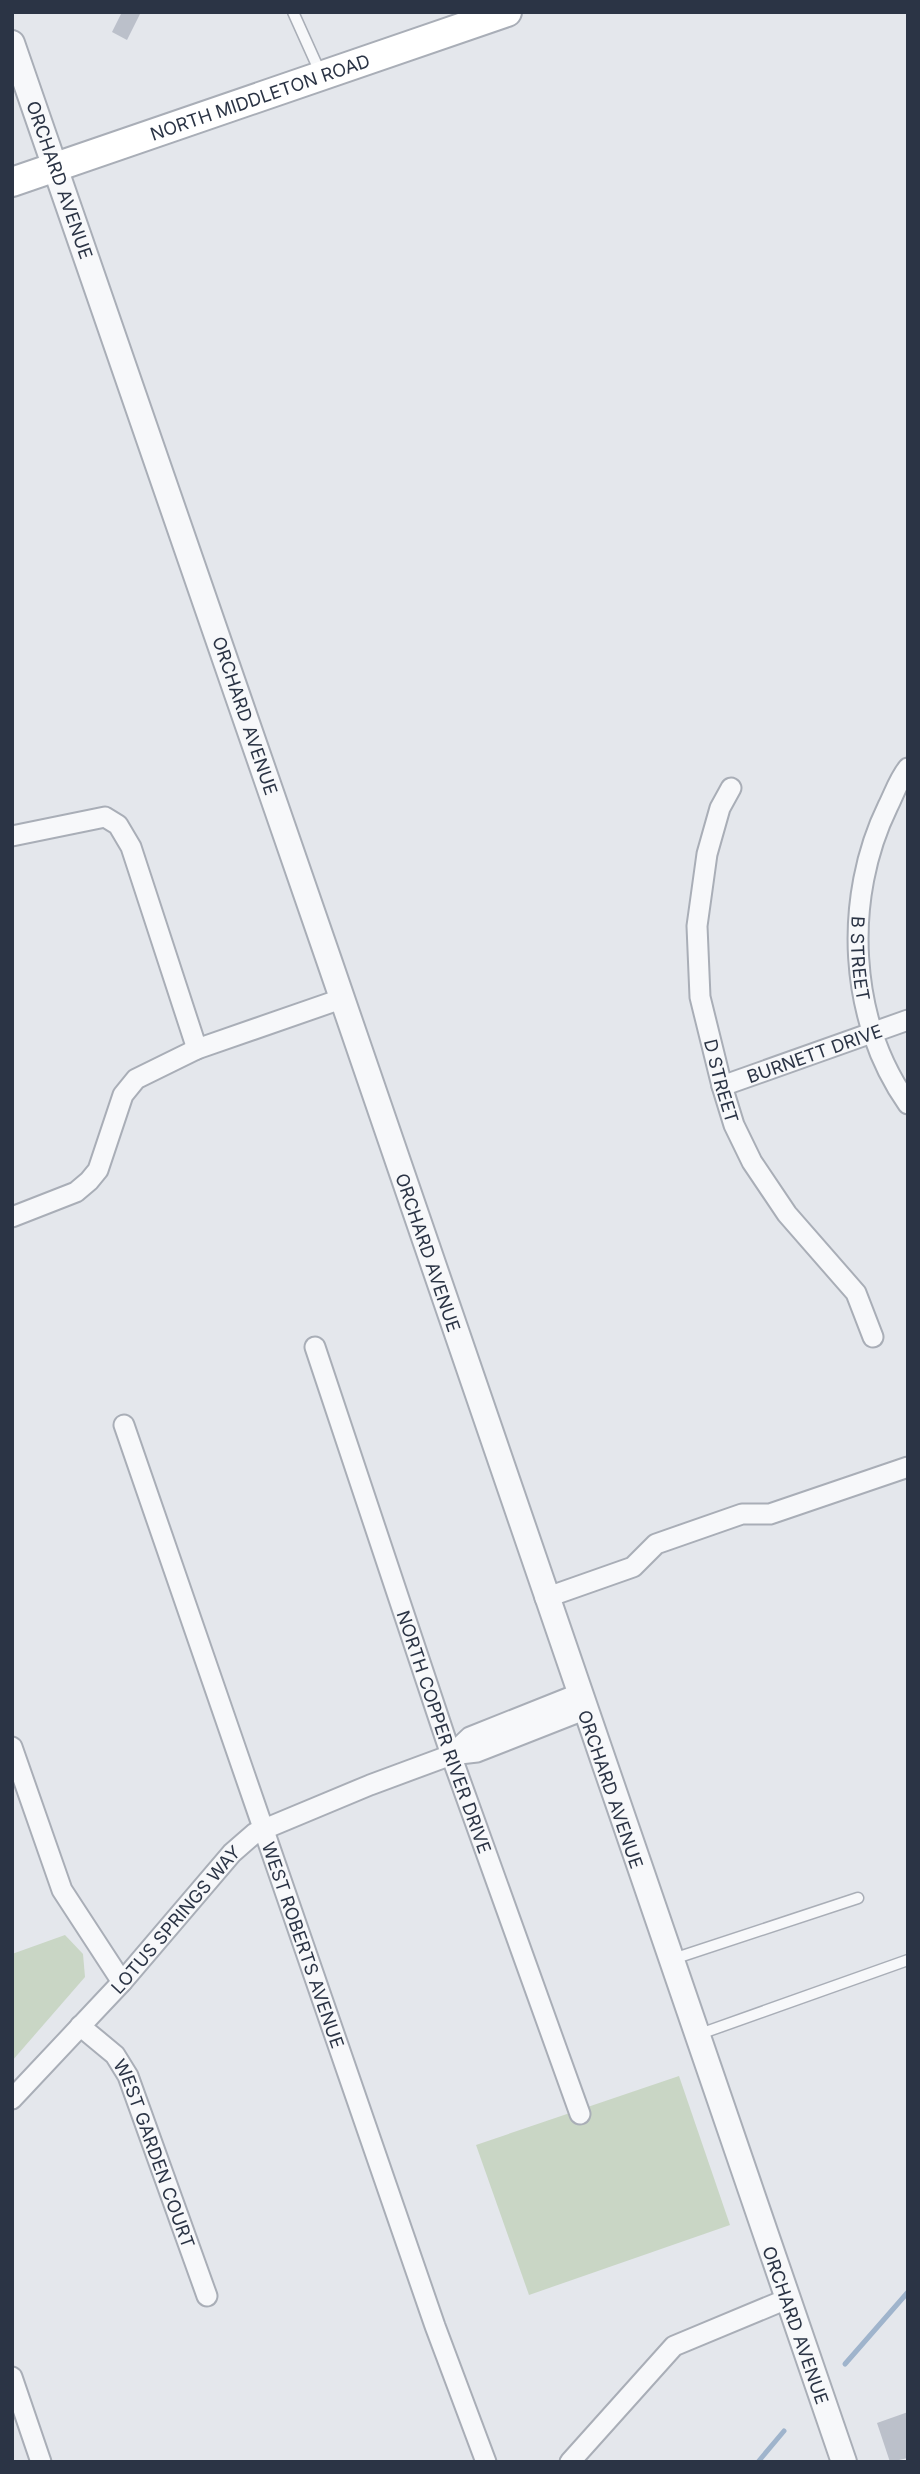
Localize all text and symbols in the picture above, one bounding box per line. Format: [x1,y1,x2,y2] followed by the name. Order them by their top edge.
[147,49,372,144] street label: NORTH MIDDLETON ROAD
[23,98,97,262] street label: ORCHARD AVENUE
[209,634,282,798] street label: ORCHARD AVENUE
[848,915,874,1002] street label: B STREET
[744,1020,885,1087] street label: BURNETT DRIVE
[700,1037,743,1125] street label: D STREET
[392,1170,465,1334] street label: ORCHARD AVENUE
[393,1608,496,1856] street label: NORTH COPPER RIVER DRIVE
[574,1707,648,1871] street label: ORCHARD AVENUE
[258,1839,349,2051] street label: WEST ROBERTS AVENUE
[107,1841,244,1998] street label: LOTUS SPRINGS WAY
[110,2055,199,2251] street label: WEST GARDEN COURT
[759,2243,833,2407] street label: ORCHARD AVENUE

